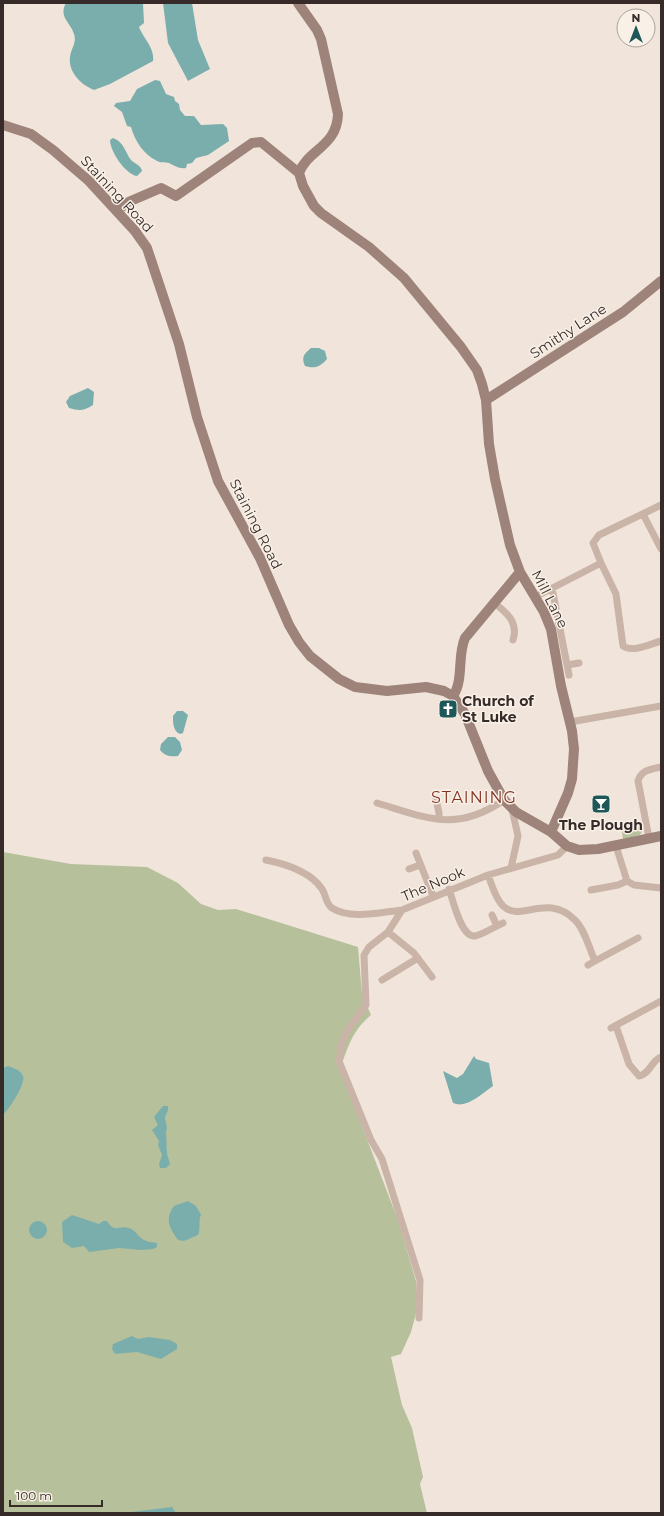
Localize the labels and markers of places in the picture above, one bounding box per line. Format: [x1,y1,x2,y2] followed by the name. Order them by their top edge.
[462,692,534,726] place label: Church of St Luke
[437,698,459,720] church icon: Church of St Luke
[590,793,612,815] bar icon: The Plough
[559,816,643,834] place label: The Plough

